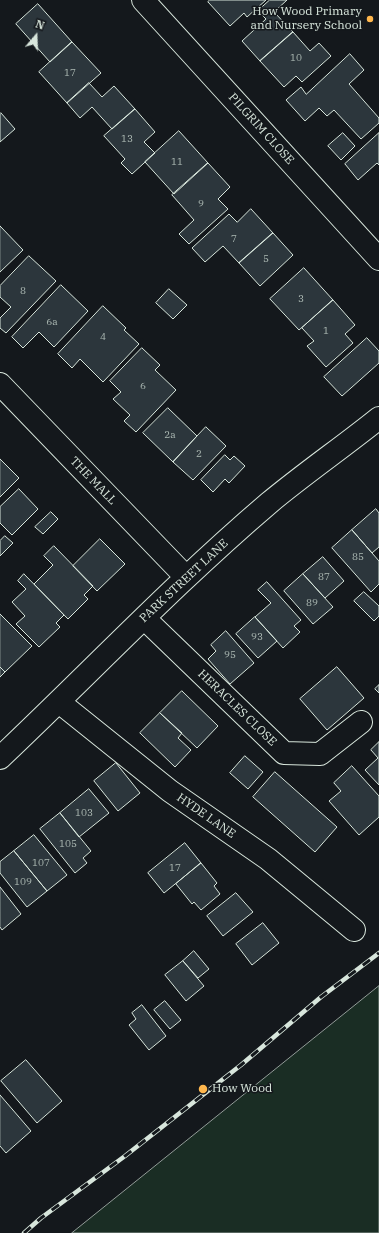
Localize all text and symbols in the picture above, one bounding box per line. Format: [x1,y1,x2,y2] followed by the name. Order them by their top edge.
[250,5,362,33] place label: How Wood Primary and Nursery School
[365,14,375,24] marker: How Wood Primary and Nursery School
[16,16,56,56] north arrow
[34,17,46,33] text: N
[290,52,302,64] house number: 10
[64,67,76,79] house number: 17
[225,90,297,168] street label: PILGRIM CLOSE
[121,133,133,145] house number: 13
[171,156,183,168] house number: 11
[198,198,204,210] house number: 9
[231,233,237,245] house number: 7
[263,253,269,265] house number: 5
[20,285,26,297] house number: 8
[298,293,304,305] house number: 3
[46,316,58,328] house number: 6a
[323,325,329,337] house number: 1
[100,331,106,343] house number: 4
[140,380,146,392] house number: 6
[164,429,176,441] house number: 2a
[196,448,202,460] house number: 2
[67,454,119,508] street label: THE MALL
[137,536,231,626] street label: PARK STREET LANE
[352,551,364,563] house number: 85
[318,571,330,583] house number: 87
[306,597,318,609] house number: 89
[251,631,263,643] house number: 93
[224,649,236,661] house number: 95
[195,667,279,749] street label: HERACLES CLOSE
[174,790,238,842] street label: HYDE LANE
[75,807,93,819] house number: 103
[59,838,77,850] house number: 105
[32,857,50,869] house number: 107
[169,862,181,874] house number: 17
[14,876,32,888] house number: 109
[212,1082,272,1096] place label: How Wood
[197,1083,209,1095] marker: How Wood

